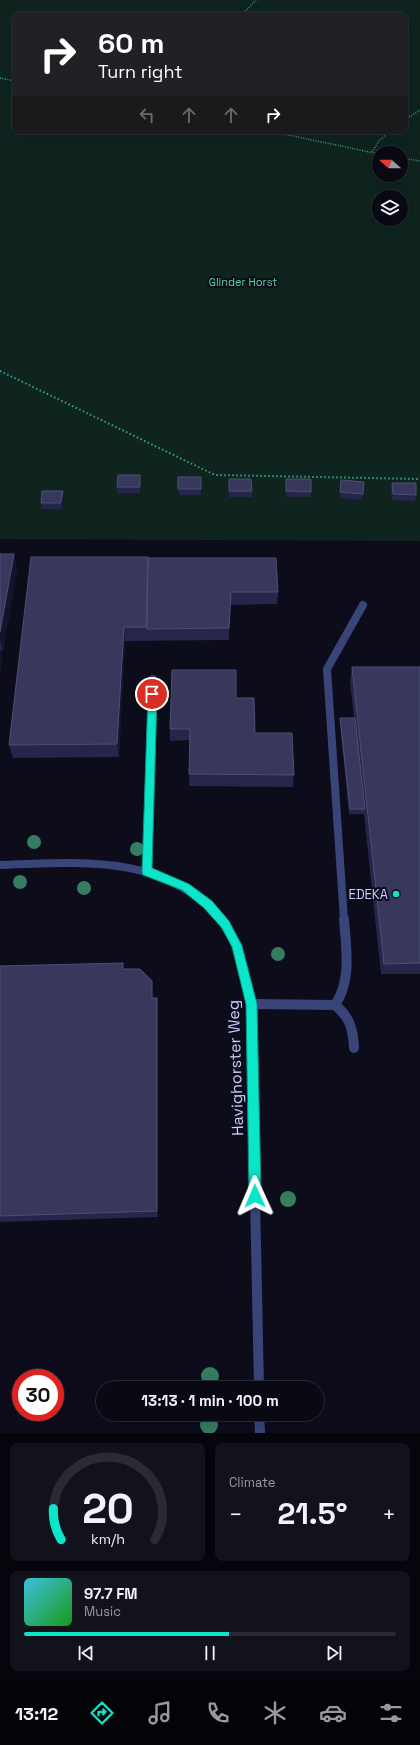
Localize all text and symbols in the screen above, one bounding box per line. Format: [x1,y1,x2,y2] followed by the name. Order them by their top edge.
[98,25,164,61] text: 60 m
[32,28,84,80] icon: right
[98,60,182,83] text: Turn right
[136,104,158,126] icon: left
[178,104,200,126] icon: ahead
[220,104,242,126] icon: ahead
[262,104,284,126] icon: right
[372,146,408,182] north arrow
[372,146,408,226] map controls
[372,190,408,226] button: layers
[209,275,277,289] park label: Glinder Horst
[135,677,169,711] pin
[141,683,163,705] icon: arrive
[349,886,388,903] place label: EDEKA
[391,889,401,899] marker: EDEKA
[223,1000,248,1136] street label: Havighorster Weg
[234,1175,276,1217] position arrow
[12,1369,64,1421] speed limit sign: 30
[141,1391,279,1410] text: 13:13 · 1 min · 100 m
[229,1474,275,1491] text: Climate
[82,1482,133,1535] text: 20
[277,1494,348,1533] text: 21.5°
[229,1500,243,1528] text: −
[382,1500,396,1528] text: +
[90,1530,125,1548] text: km/h
[84,1584,138,1603] text: 97.7 FM
[84,1603,121,1620] text: Music
[75,1642,97,1664] icon: previous
[199,1642,221,1664] icon: pause
[323,1642,345,1664] icon: next
[88,1699,116,1727] icon: directions
[146,1699,174,1727] icon: music
[204,1699,232,1727] icon: phone
[261,1699,289,1727] icon: climate
[319,1699,347,1727] icon: car
[377,1699,405,1727] icon: filters
[15,1702,58,1725] text: 13:12

